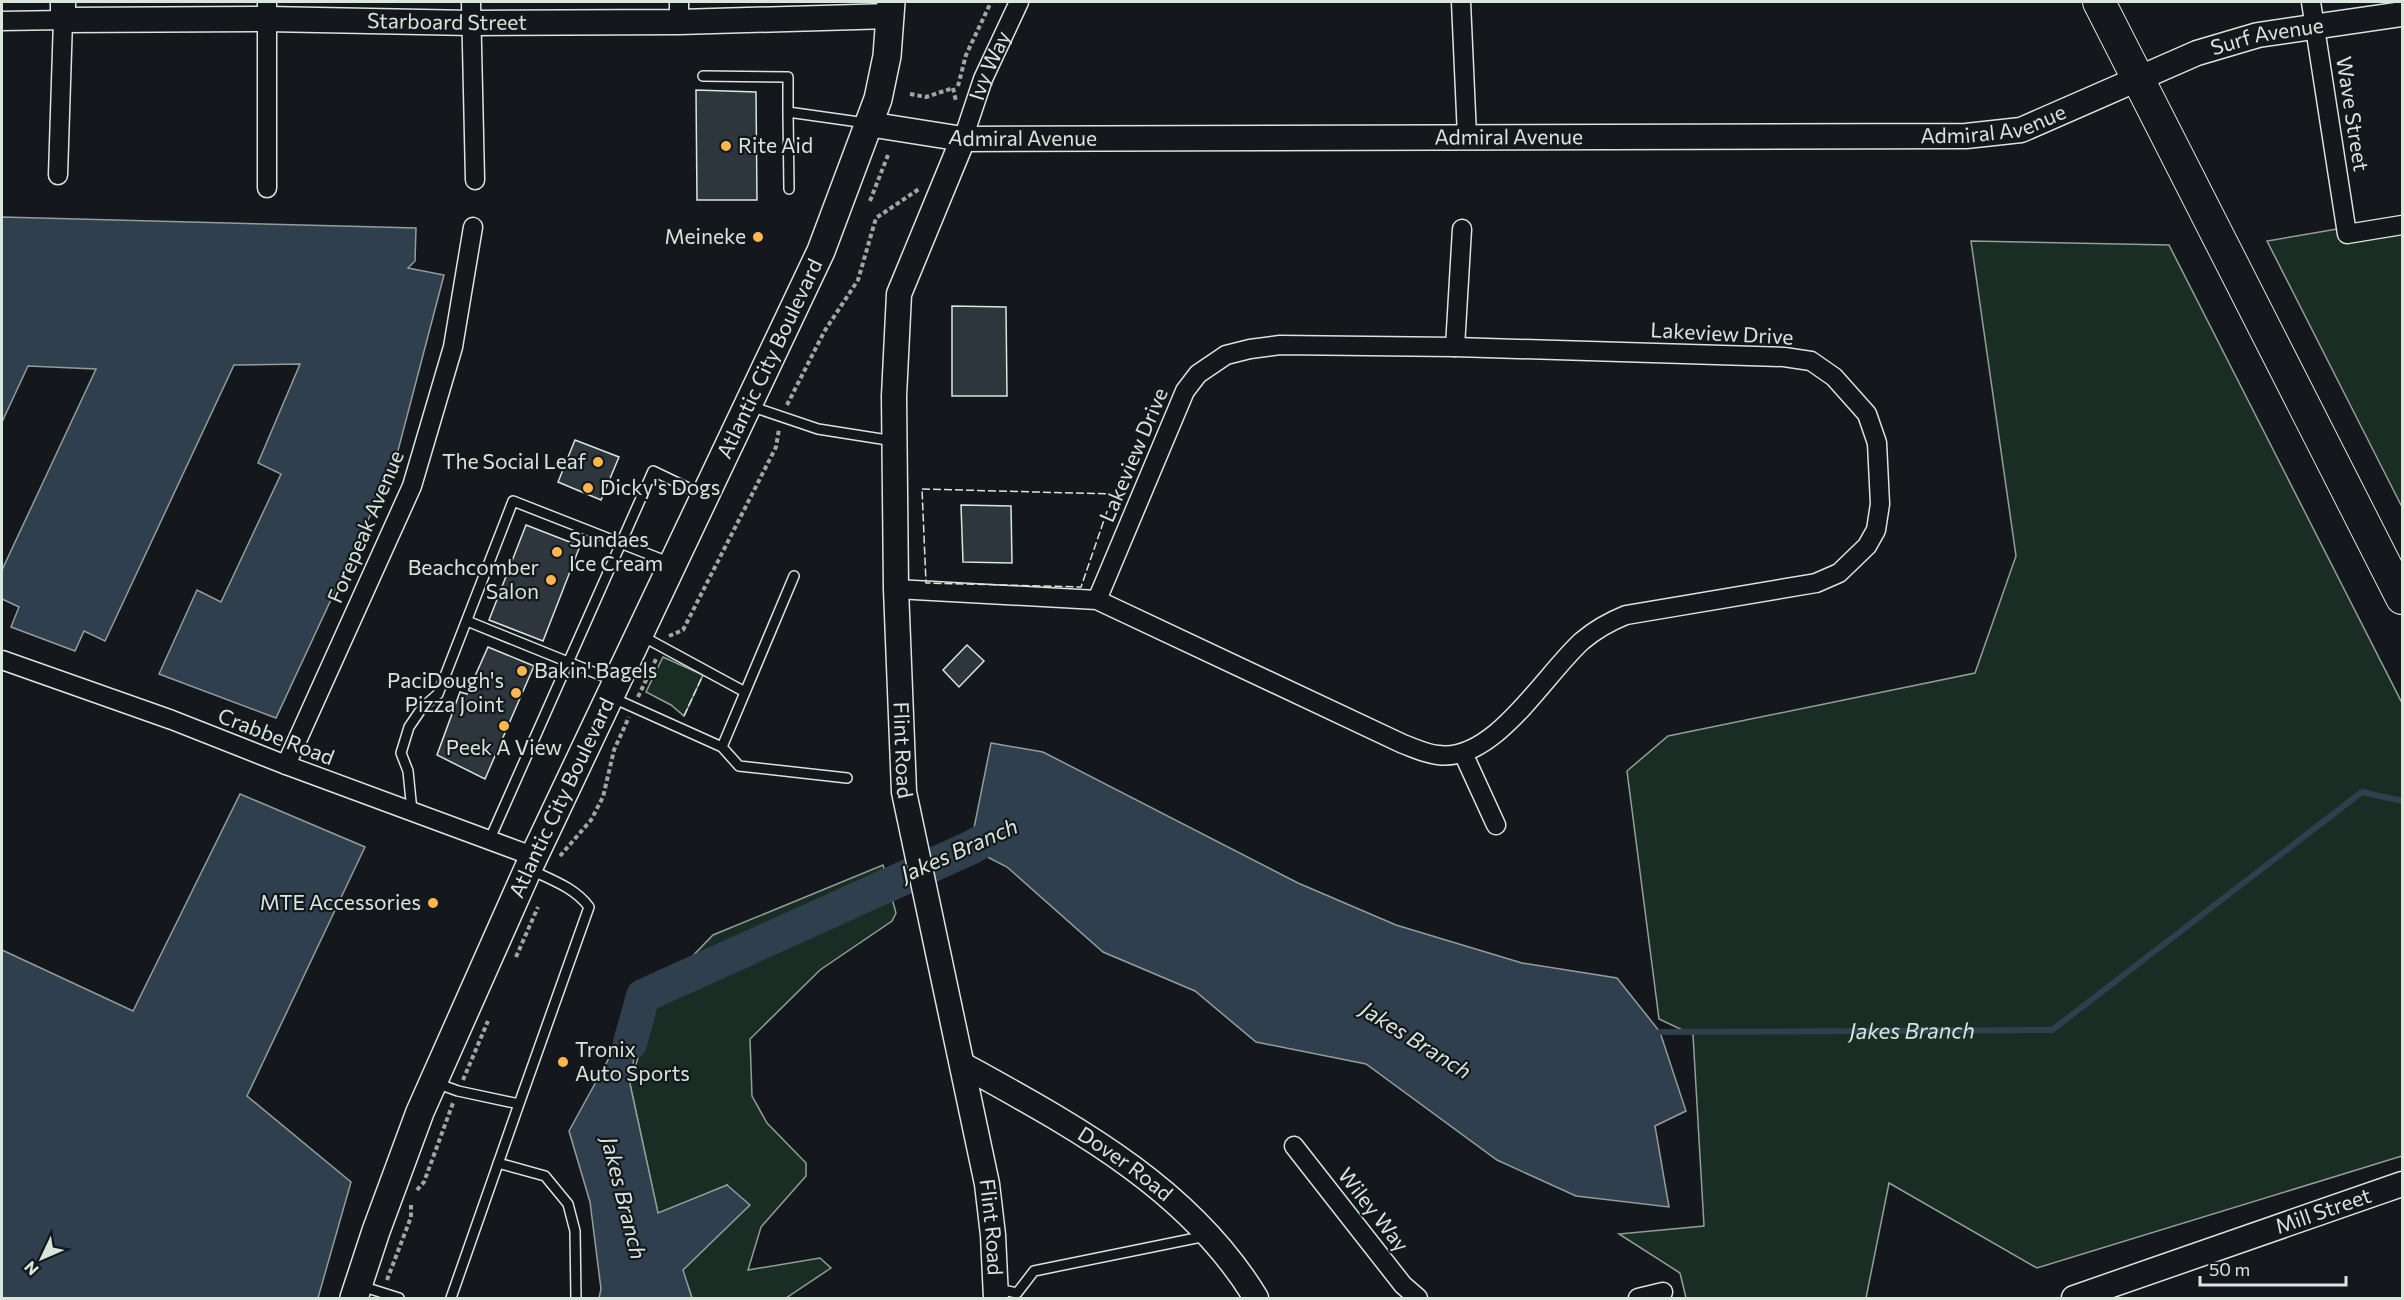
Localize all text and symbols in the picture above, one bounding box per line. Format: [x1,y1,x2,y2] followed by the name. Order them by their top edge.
[367,7,527,34] street label: Starboard Street
[2207,12,2325,59] street label: Surf Avenue
[963,26,1015,103] street label: Ivy Way
[2332,55,2375,173] street label: Wave Street
[1921,98,2069,147] street label: Admiral Avenue
[947,123,1097,150] street label: Admiral Avenue
[1435,123,1583,149] street label: Admiral Avenue
[738,132,813,157] place label: Rite Aid
[719,139,733,153] marker: Rite Aid
[664,223,746,248] place label: Meineke
[751,230,765,244] marker: Meineke
[711,254,827,462] street label: Atlantic City Boulevard
[1650,316,1794,349] street label: Lakeview Drive
[1093,384,1172,525] street label: Lakeview Drive
[321,446,408,606] street label: Forepeak Avenue
[442,448,587,473] place label: The Social Leaf
[591,455,605,469] marker: The Social Leaf
[600,474,720,499] place label: Dicky's Dogs
[581,481,595,495] marker: Dicky's Dogs
[569,526,663,575] place label: Sundaes Ice Cream
[550,545,564,559] marker: Sundaes Ice Cream
[408,554,539,603] place label: Beachcomber Salon
[544,573,558,587] marker: Beachcomber Salon
[534,657,657,682] place label: Bakin' Bagels
[515,664,529,678] marker: Bakin' Bagels
[387,667,504,716] place label: PaciDough's Pizza Joint
[509,686,523,700] marker: PaciDough's Pizza Joint
[503,693,618,901] street label: Atlantic City Boulevard
[889,701,919,800] street label: Flint Road
[215,702,338,769] street label: Crabbe Road
[497,719,511,733] marker: Peek A View
[446,734,562,759] place label: Peek A View
[894,812,1022,888] water label: Jakes Branch
[260,889,421,914] place label: MTE Accessories
[426,896,440,910] marker: MTE Accessories
[1354,994,1477,1084] water label: Jakes Branch
[1847,1016,1975,1044] water label: Jakes Branch
[575,1036,690,1085] place label: Tronix Auto Sports
[556,1055,570,1069] marker: Tronix Auto Sports
[1074,1120,1178,1205] street label: Dover Road
[596,1132,653,1262] water label: Jakes Branch
[1334,1162,1415,1256] street label: Wiley Way
[975,1177,1009,1276] street label: Flint Road
[2272,1182,2374,1238] street label: Mill Street
[12,1228,72,1288] north arrow
[2200,1249,2346,1287] scale bar
[20,1258,42,1280] text: N
[2209,1258,2250,1280] text: 50 m

